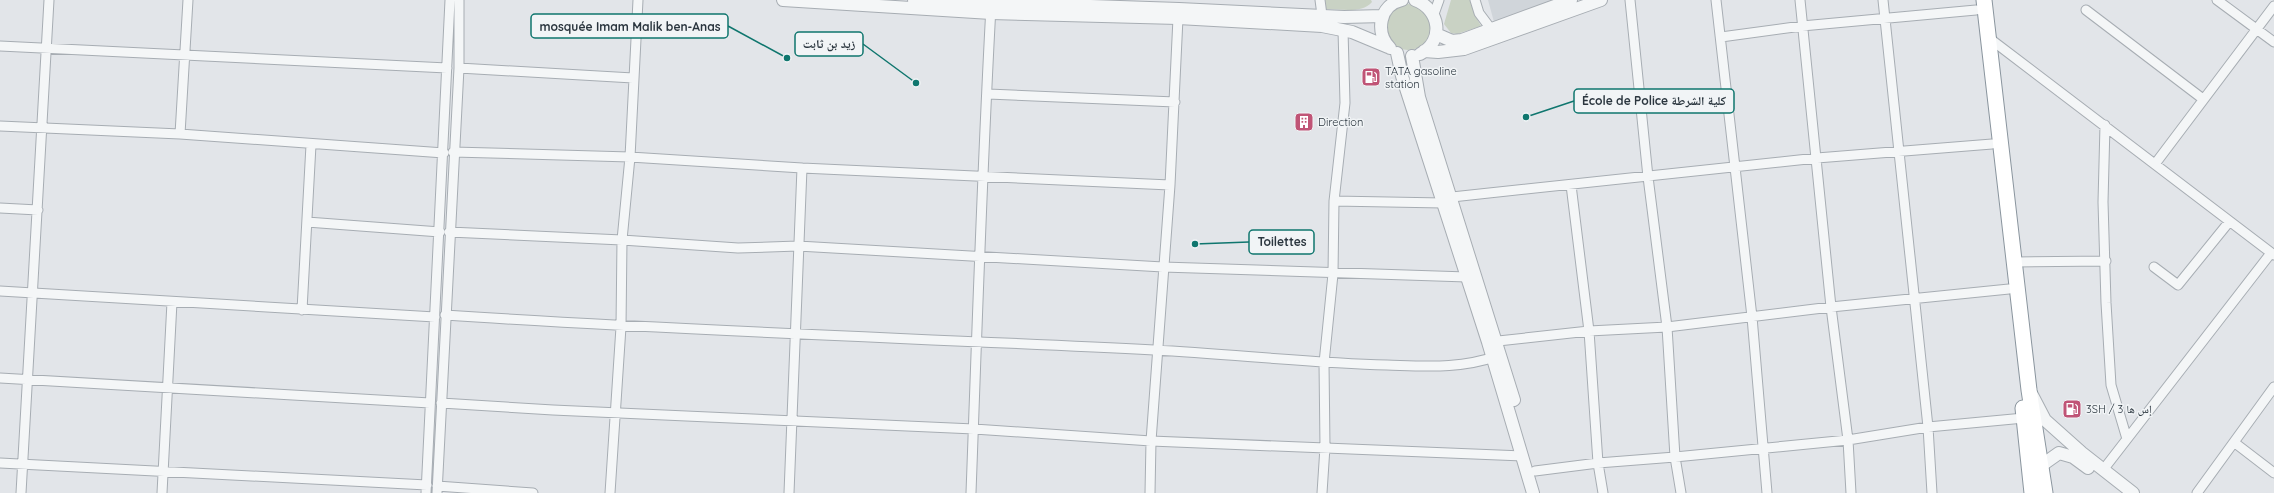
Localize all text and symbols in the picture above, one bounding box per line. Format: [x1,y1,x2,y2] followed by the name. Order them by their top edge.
[531,14,728,38] callout: mosquée Imam Malik ben-Anas
[539,19,721,34] text: mosquée Imam Malik ben-Anas
[795,32,863,56] callout: زيد بن ثابت
[803,36,856,52] text: زيد بن ثابت
[1385,64,1457,91] place label: TATA gasoline station
[1360,66,1382,88] fuel station icon: TATA gasoline station
[1574,89,1734,113] callout: École de Police كلية الشرطة
[1582,93,1727,108] text: École de Police كلية الشرطة
[1293,111,1315,133] building icon: Direction
[1318,115,1363,129] place label: Direction
[1249,230,1314,254] callout: Toilettes
[1257,234,1307,249] text: Toilettes
[2061,398,2083,420] fuel station icon: 3SH / 3 إس ها
[2086,402,2152,417] place label: 3SH / 3 إس ها

